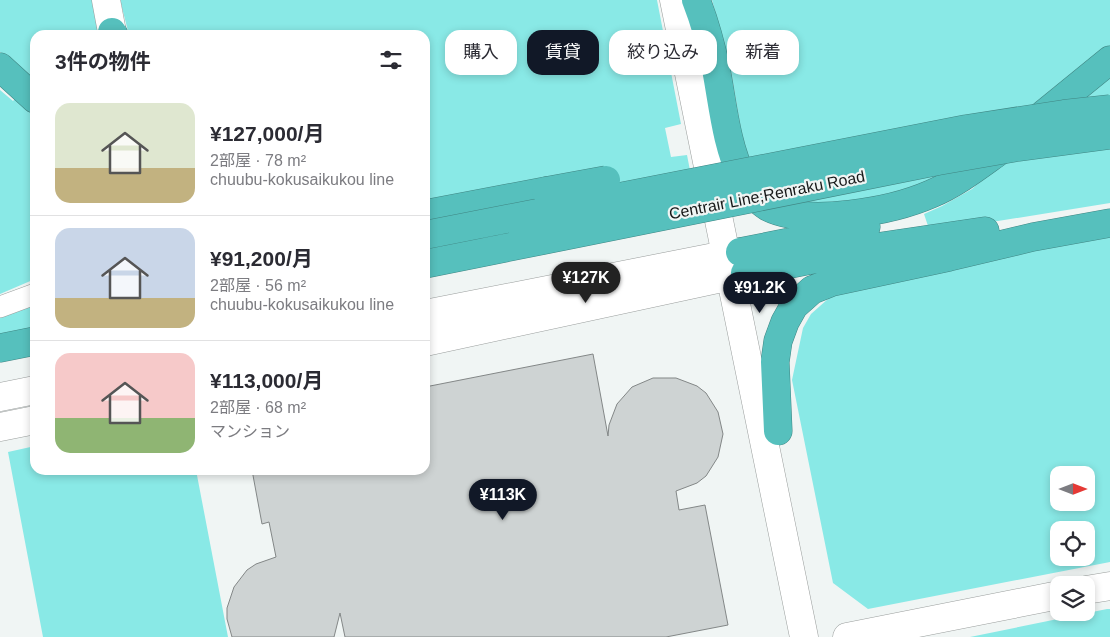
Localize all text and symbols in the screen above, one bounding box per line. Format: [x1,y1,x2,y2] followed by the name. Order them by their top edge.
[445,30,517,75] chip: 購入
[527,30,599,75] chip: 賃貸
[609,30,717,75] chip: 絞り込み
[727,30,799,75] chip: 新着
[377,46,405,74] icon: filters
[55,50,151,73] text: 3件の物件
[210,122,324,145] text: ¥127,000/月
[95,123,155,183] icon: home
[210,152,306,169] text: 2部屋 · 78 m²
[668,168,866,222] street label: Centrair Line;Renraku Road
[210,171,394,188] text: chuubu-kokusaikukou line
[210,247,313,270] text: ¥91,200/月
[95,248,155,308] icon: home
[551,262,621,304] pin: ¥127K
[562,269,610,286] text: ¥127K
[719,272,801,314] pin: ¥91.2K
[210,277,306,294] text: 2部屋 · 56 m²
[734,279,786,296] text: ¥91.2K
[210,296,394,313] text: chuubu-kokusaikukou line
[210,369,323,392] text: ¥113,000/月
[95,373,155,433] icon: home
[210,399,306,416] text: 2部屋 · 68 m²
[210,423,290,440] text: マンション
[1050,466,1095,511] north arrow
[1050,466,1095,621] map controls
[468,478,538,521] pin: ¥113K
[480,486,526,503] text: ¥113K
[1050,521,1095,566] button: locate
[1050,576,1095,621] button: layers

